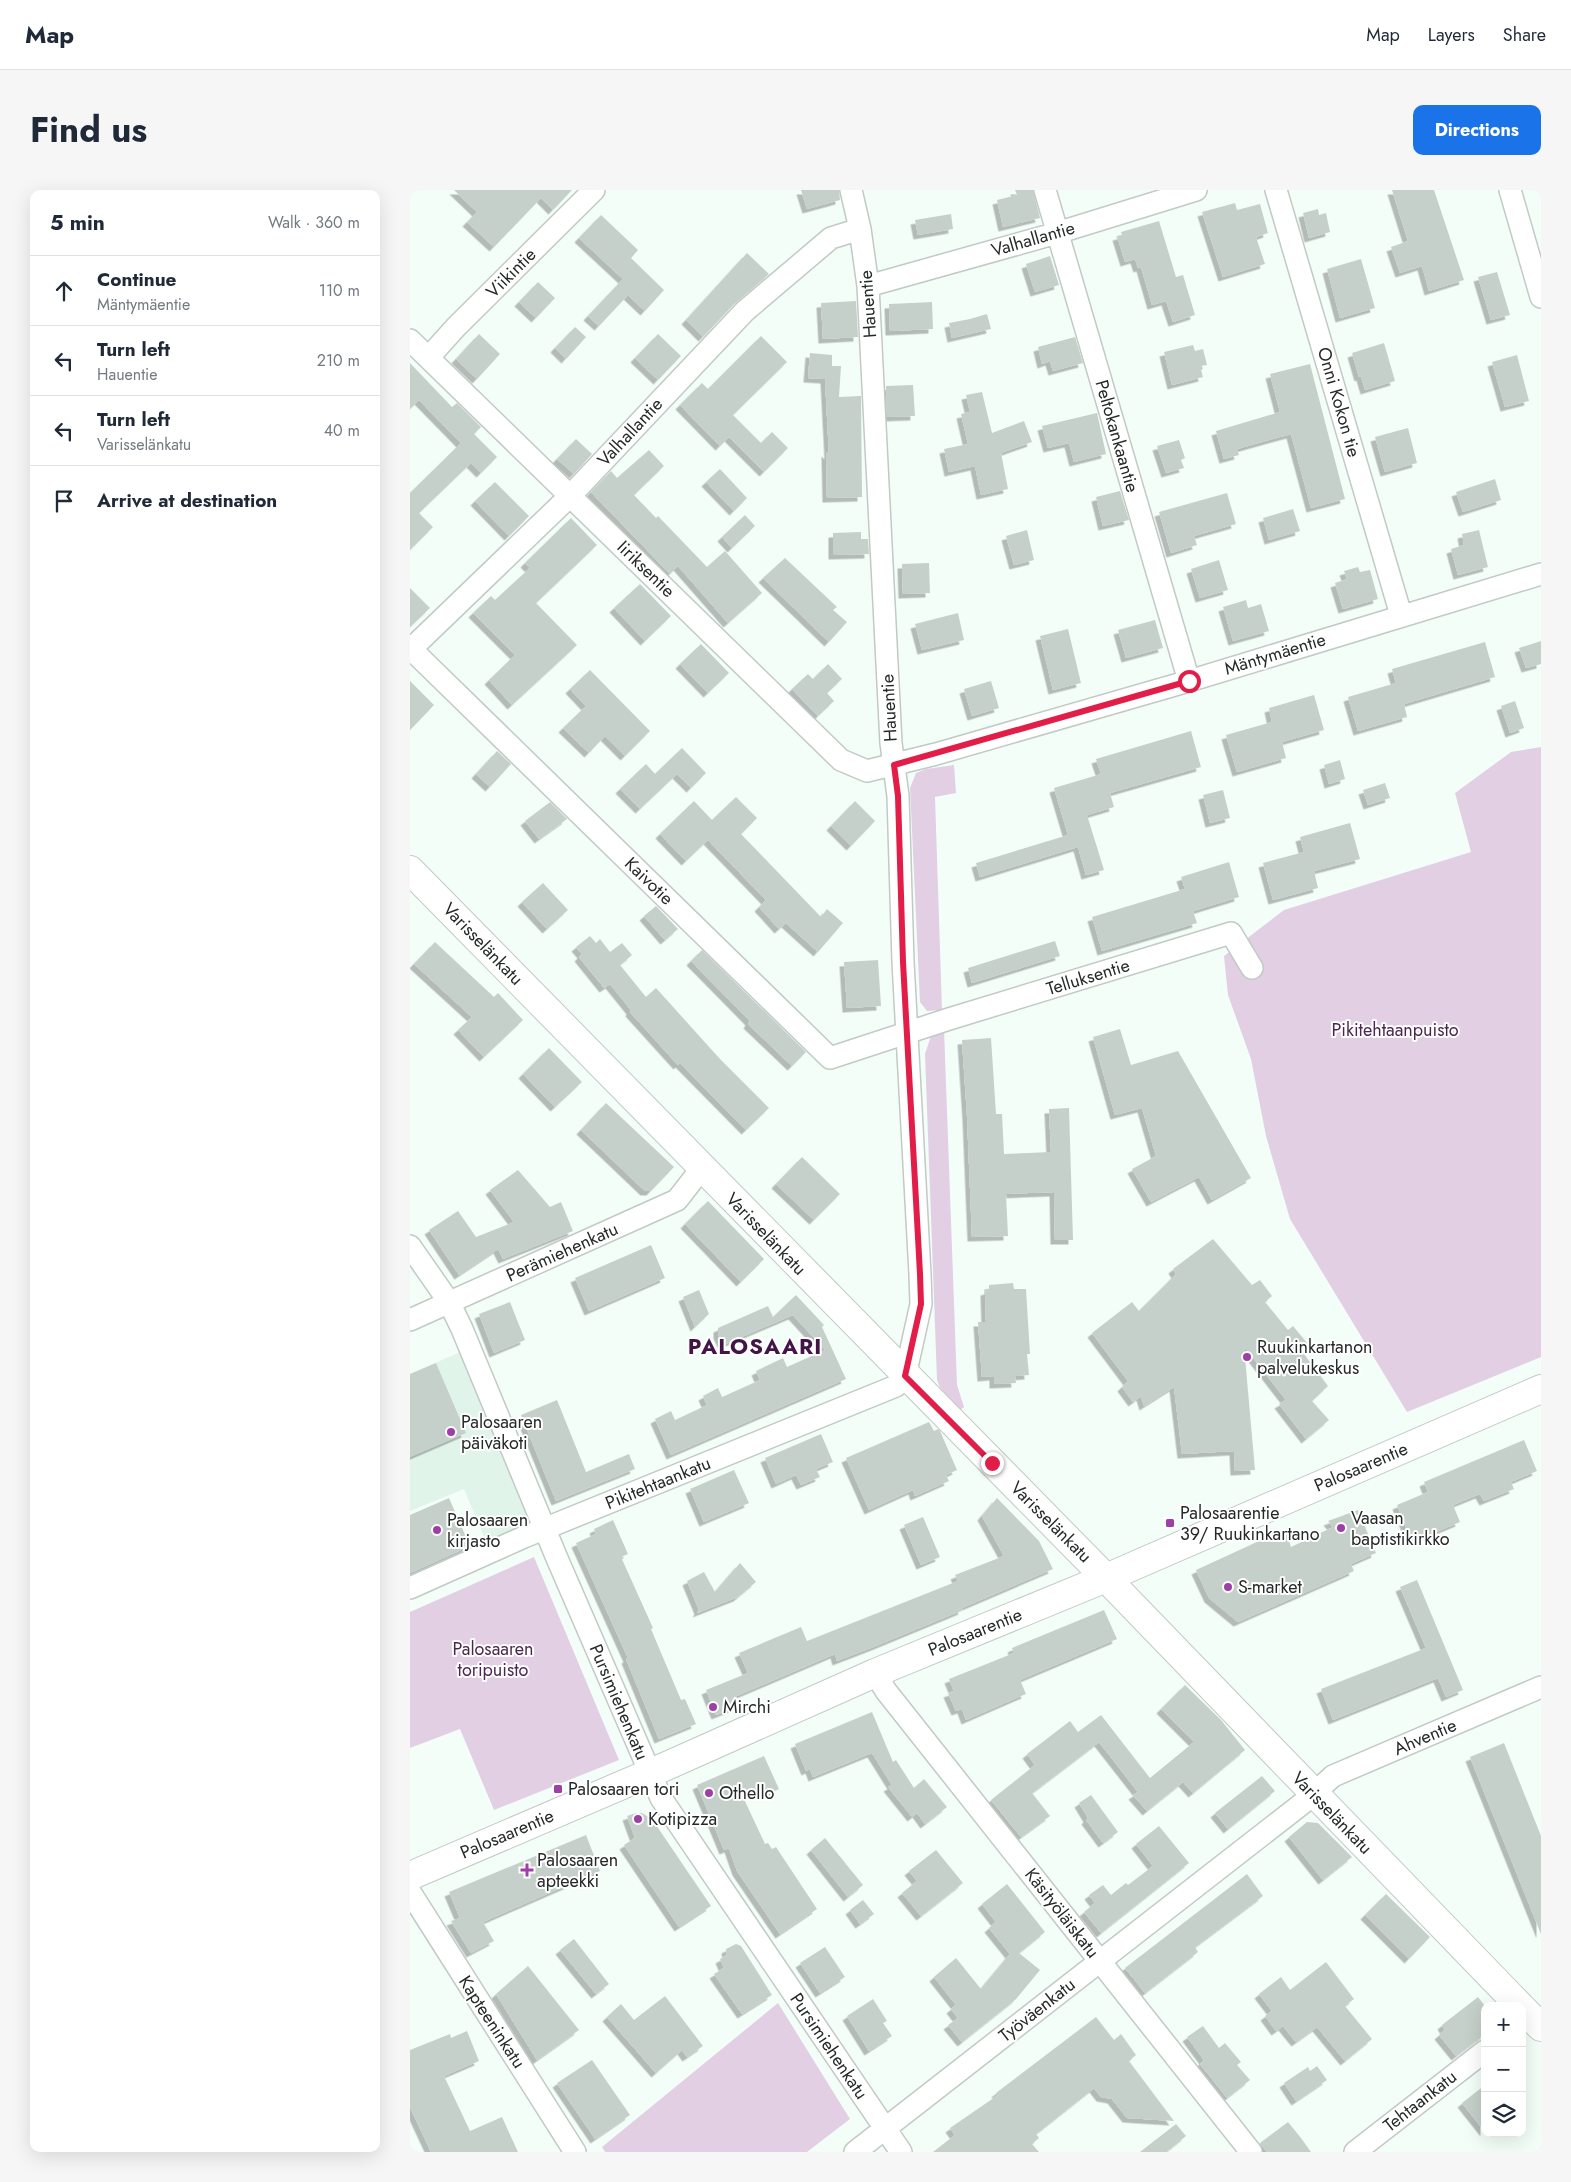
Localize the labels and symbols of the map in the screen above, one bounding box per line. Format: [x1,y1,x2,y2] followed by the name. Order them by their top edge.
[988,215,1078,263] street label: Valhallantie
[480,242,542,304] street label: Viikintie
[853,269,883,339] street label: Hauentie
[1311,344,1367,460] street label: Onni Kokon tie
[1089,377,1145,495] street label: Peltokankaantie
[591,392,669,472] street label: Valhallantie
[611,535,681,603] street label: Iiriksentie
[1221,626,1329,682] street label: Mäntymäentie
[1178,670,1201,693] route start
[874,673,904,743] street label: Hauentie
[619,851,679,911] street label: Kaivotie
[437,897,529,991] street label: Varisselänkatu
[1043,952,1133,1002] street label: Telluksentie
[1331,1017,1459,1043] park label: Pikitehtaanpuisto
[720,1187,812,1281] street label: Varisselänkatu
[502,1216,622,1288] street label: Perämiehenkatu
[688,1330,822,1362] district label: PALOSAARI
[1257,1334,1373,1381] place label: Ruukinkartanon palvelukeskus
[1241,1351,1253,1363] marker: Ruukinkartanon palvelukeskus
[461,1409,542,1456] place label: Palosaaren päiväkoti
[445,1426,457,1438] marker: Palosaaren päiväkoti
[1310,1436,1412,1498] street label: Palosaarentie
[601,1450,715,1516] street label: Pikitehtaankatu
[981,1452,1004,1475] route end
[1004,1475,1098,1569] street label: Varisselänkatu
[1180,1500,1320,1547] place label: Palosaarentie 39/ Ruukinkartano
[1351,1505,1450,1552] place label: Vaasan baptistikirkko
[447,1507,528,1554] place label: Palosaaren kirjasto
[1164,1517,1176,1529] marker: Palosaarentie 39/ Ruukinkartano
[1335,1522,1347,1534] marker: Vaasan baptistikirkko
[431,1524,443,1536] marker: Palosaaren kirjasto
[1238,1574,1302,1600] place label: S-market
[1222,1581,1234,1593] marker: S-market
[924,1601,1026,1663] street label: Palosaarentie
[452,1636,534,1683] park label: Palosaaren toripuisto
[583,1640,655,1764] street label: Pursimiehenkatu
[723,1694,771,1720] place label: Mirchi
[707,1701,719,1713] marker: Mirchi
[1390,1712,1460,1762] street label: Ahventie
[1286,1766,1378,1860] street label: Varisselänkatu
[568,1776,680,1802] place label: Palosaaren tori
[719,1780,775,1806] place label: Othello
[552,1783,564,1795] marker: Palosaaren tori
[703,1787,715,1799] marker: Othello
[456,1803,558,1865] street label: Palosaarentie
[648,1806,717,1832] place label: Kotipizza
[632,1813,644,1825] marker: Kotipizza
[537,1847,618,1894] place label: Palosaaren apteekki
[1019,1863,1105,1963] street label: Käsityöläiskatu
[521,1864,533,1876] marker: Palosaaren apteekki
[452,1971,532,2073] street label: Kapteeninkatu
[993,1972,1081,2048] street label: Työväenkatu
[784,1988,874,2104] street label: Pursimiehenkatu
[1378,2064,1462,2138] street label: Tehtaankatu

